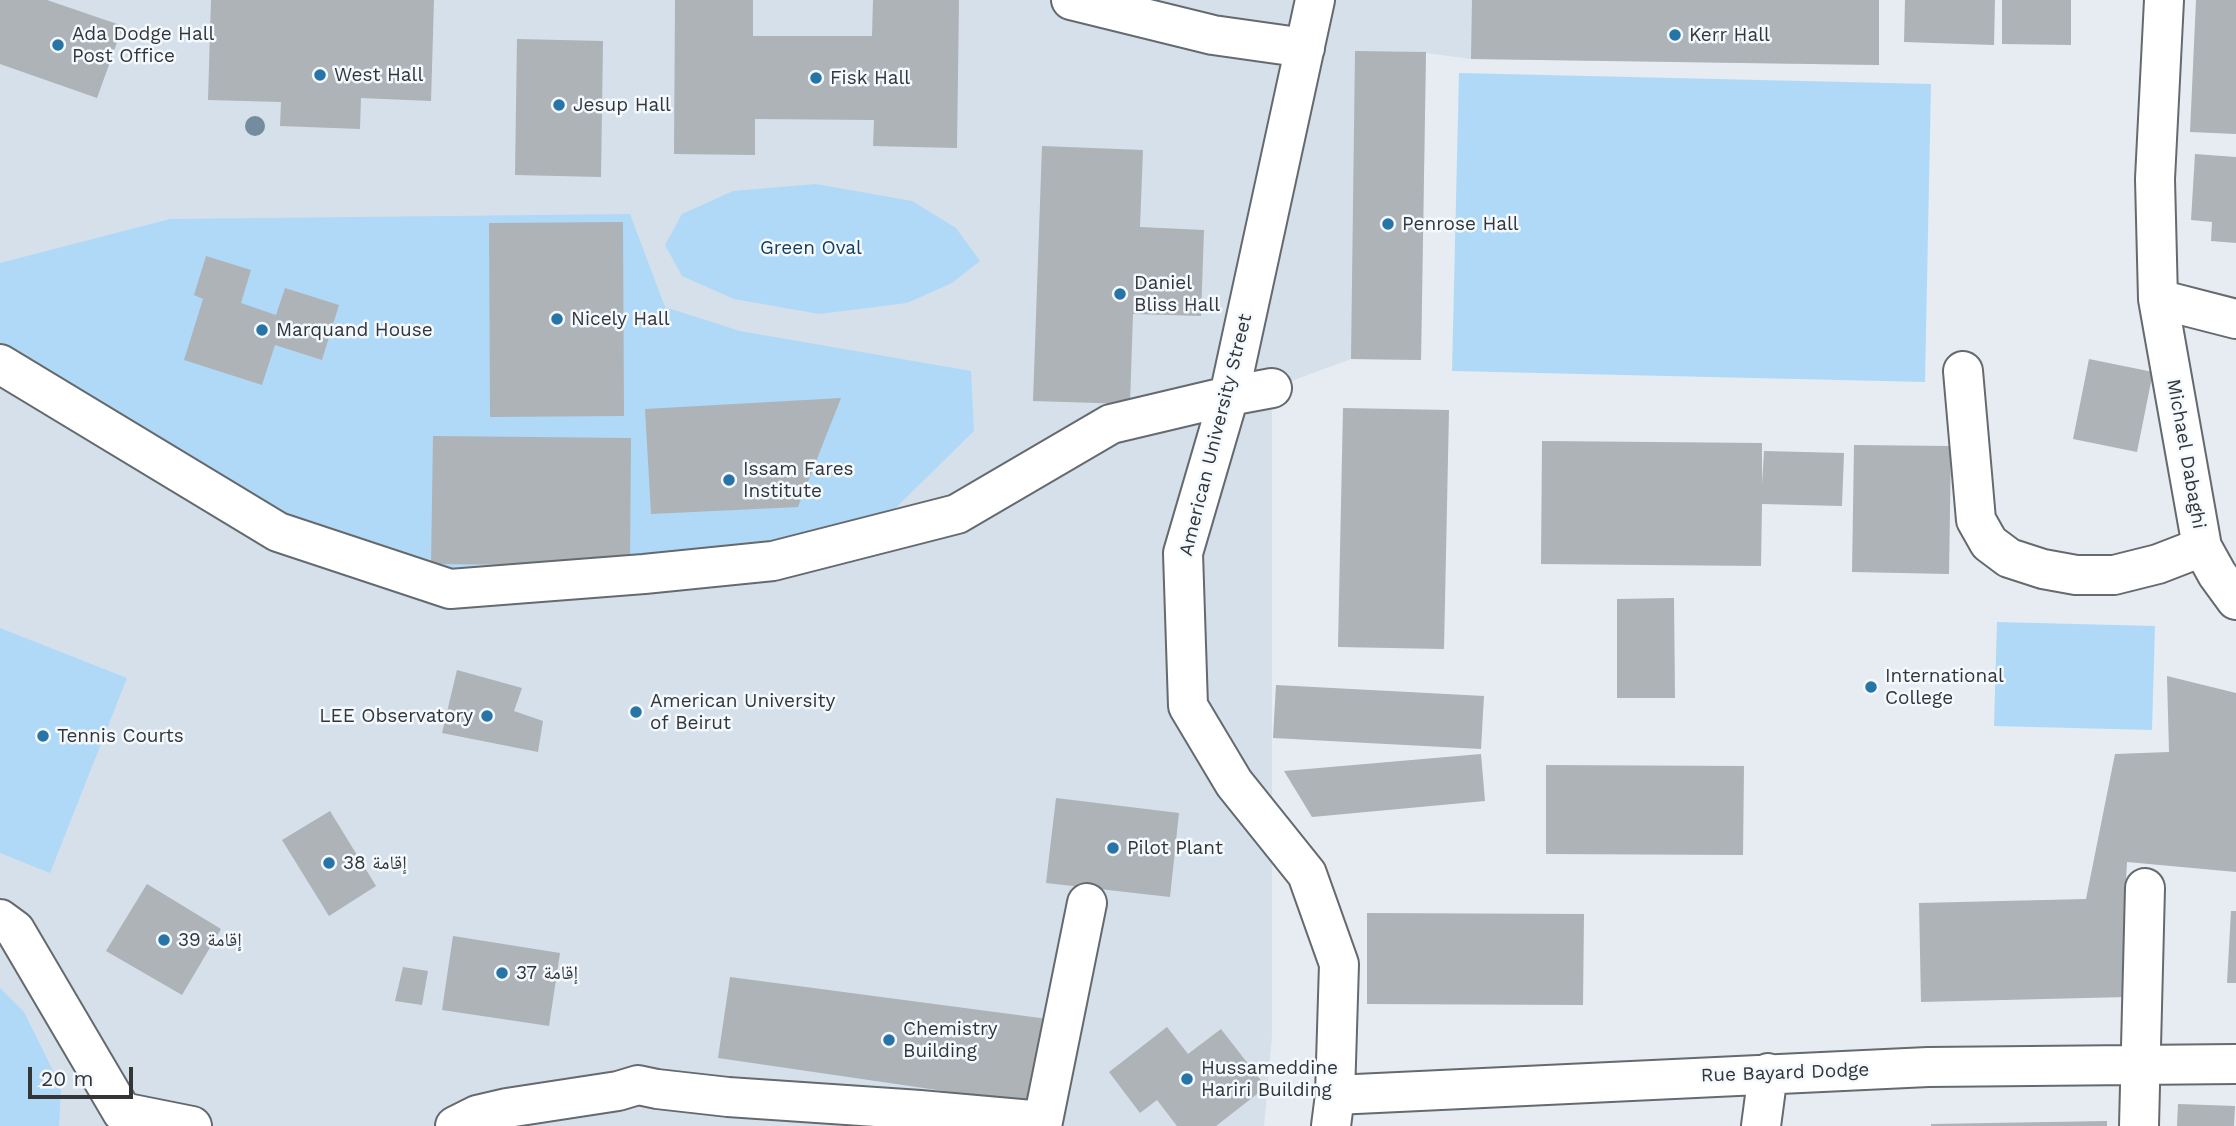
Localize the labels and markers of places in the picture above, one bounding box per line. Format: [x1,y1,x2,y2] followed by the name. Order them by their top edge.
[72,23,214,67] place label: Ada Dodge Hall Post Office
[1689,24,1770,46] place label: Kerr Hall
[1667,27,1683,43] marker: Kerr Hall
[50,37,66,53] marker: Ada Dodge Hall Post Office
[334,64,423,86] place label: West Hall
[312,67,328,83] marker: West Hall
[830,67,910,89] place label: Fisk Hall
[808,70,824,86] marker: Fisk Hall
[573,94,671,116] place label: Jesup Hall
[551,97,567,113] marker: Jesup Hall
[1402,213,1519,235] place label: Penrose Hall
[1380,216,1396,232] marker: Penrose Hall
[1134,272,1220,316] place label: Daniel Bliss Hall
[1112,286,1128,302] marker: Daniel Bliss Hall
[571,308,669,330] place label: Nicely Hall
[549,311,565,327] marker: Nicely Hall
[276,319,433,341] place label: Marquand House
[254,322,270,338] marker: Marquand House
[743,458,854,502] place label: Issam Fares Institute
[721,472,737,488] marker: Issam Fares Institute
[1885,665,2004,709] place label: International College
[1863,679,1879,695] marker: International College
[650,690,835,734] place label: American University of Beirut
[628,704,644,720] marker: American University of Beirut
[319,705,473,727] place label: LEE Observatory
[479,708,495,724] marker: LEE Observatory
[57,725,184,747] place label: Tennis Courts
[35,728,51,744] marker: Tennis Courts
[1127,837,1223,859] place label: Pilot Plant
[1105,840,1121,856] marker: Pilot Plant
[343,852,407,874] place label: إقامة 38
[321,855,337,871] marker: إقامة 38
[178,929,242,951] place label: إقامة 39
[156,932,172,948] marker: إقامة 39
[516,962,578,984] place label: إقامة 37
[494,965,510,981] marker: إقامة 37
[903,1018,997,1062] place label: Chemistry Building
[881,1032,897,1048] marker: Chemistry Building
[1201,1057,1338,1101] place label: Hussameddine Hariri Building
[1179,1071,1195,1087] marker: Hussameddine Hariri Building

